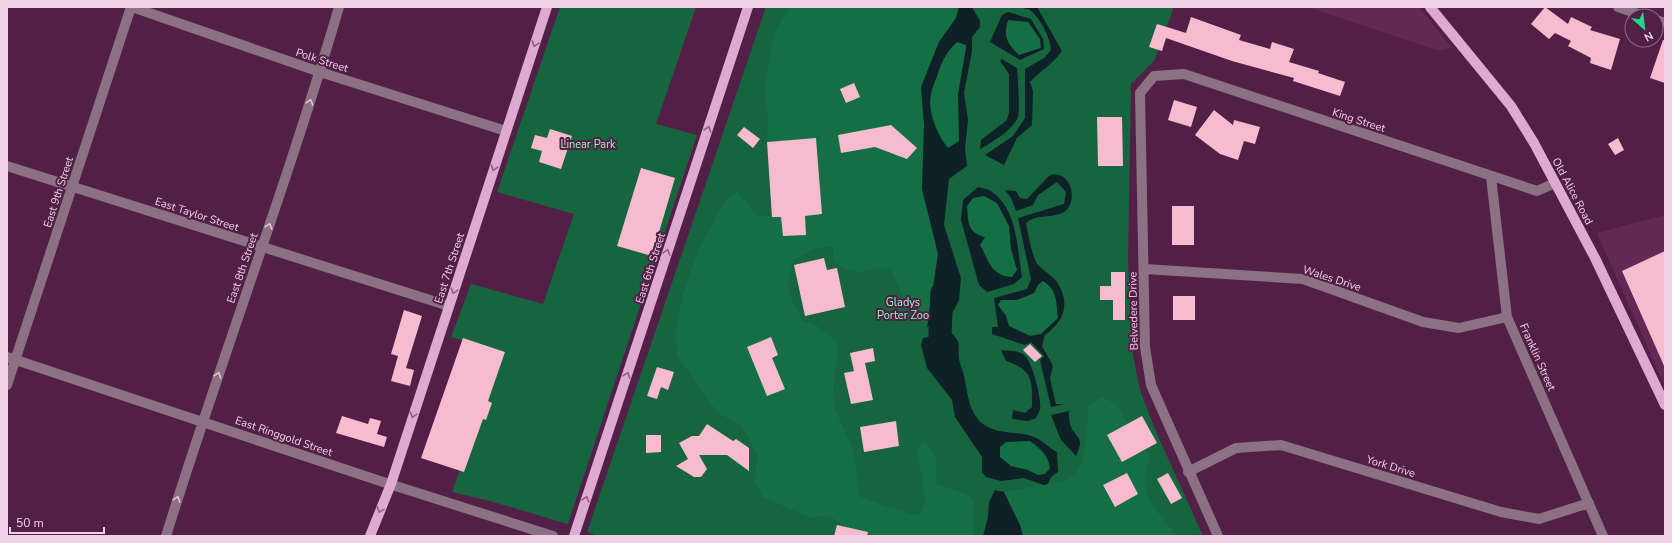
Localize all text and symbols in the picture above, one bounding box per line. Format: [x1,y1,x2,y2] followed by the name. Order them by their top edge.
[1624,8,1664,48] north arrow
[1641,28,1656,45] text: N
[531,40,540,47] one-way arrow
[294,45,350,76] street label: Polk Street
[305,99,314,106] one-way arrow
[1330,105,1387,136] street label: King Street
[703,125,712,132] one-way arrow
[560,137,616,152] park label: Linear Park
[40,155,77,229] street label: East 9th Street
[1549,155,1597,227] street label: Old Alice Road
[490,164,499,171] one-way arrow
[153,194,241,235] street label: East Taylor Street
[265,222,273,229] one-way arrow
[223,231,262,305] street label: East 8th Street
[431,231,468,305] street label: East 7th Street
[632,231,669,305] street label: East 6th Street
[663,249,671,256] one-way arrow
[1301,262,1363,295] street label: Wales Drive
[1125,271,1142,350] street label: Belvedere Drive
[450,287,458,294] one-way arrow
[877,295,929,323] park label: Gladys Porter Zoo
[1516,321,1559,393] street label: Franklin Street
[213,372,222,379] one-way arrow
[622,372,630,379] one-way arrow
[409,411,418,418] one-way arrow
[233,413,334,460] street label: East Ringgold Street
[1364,452,1417,481] street label: York Drive
[173,495,181,502] one-way arrow
[581,496,590,503] one-way arrow
[377,506,385,513] one-way arrow
[10,509,104,535] scale bar
[16,515,44,531] text: 50 m

